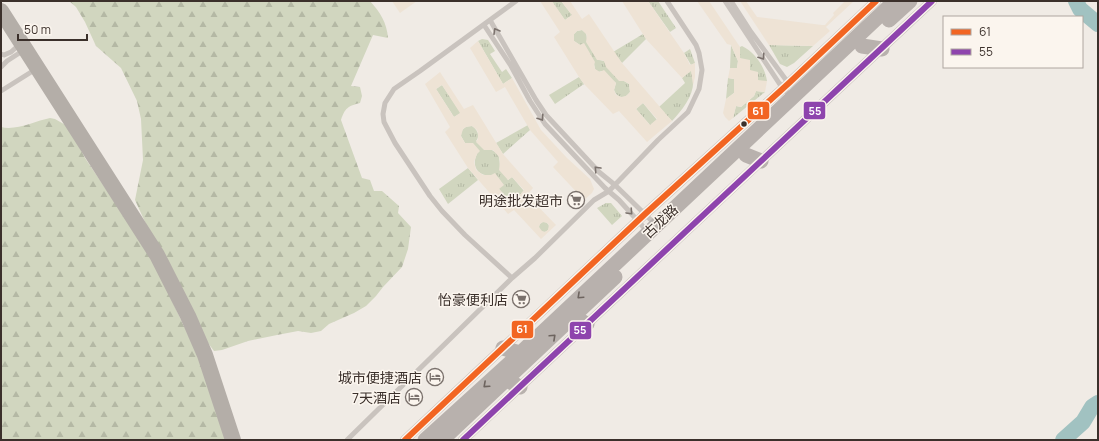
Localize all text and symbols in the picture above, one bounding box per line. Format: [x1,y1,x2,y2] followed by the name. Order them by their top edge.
[18,16,87,42] scale bar
[943,16,1083,68] legend
[24,21,51,38] text: 50 m
[979,23,991,40] text: 61
[494,28,501,36] one-way arrow
[979,43,993,60] text: 55
[757,53,765,60] one-way arrow
[747,101,770,120] line badge: 61
[803,101,826,120] line badge: 55
[752,103,764,118] text: 61
[809,103,821,118] text: 55
[536,113,543,120] one-way arrow
[739,119,749,129] unlabelled marker
[595,166,602,174] one-way arrow
[566,190,586,210] supermarket icon: 明途批发超市
[479,191,563,210] place label: 明途批发超市
[638,200,682,242] street label: 古龙路
[625,207,632,215] one-way arrow
[511,289,531,309] supermarket icon: 怡豪便利店
[438,290,508,309] place label: 怡豪便利店
[578,291,585,298] one-way arrow
[511,320,534,339] line badge: 61
[516,321,528,336] text: 61
[569,321,592,340] line badge: 55
[574,322,586,337] text: 55
[548,335,555,342] one-way arrow
[425,367,445,387] hotel icon: 城市便捷酒店
[338,368,422,387] place label: 城市便捷酒店
[483,380,491,387] one-way arrow
[404,387,424,407] hotel icon: 7天酒店
[352,388,401,407] place label: 7天酒店

